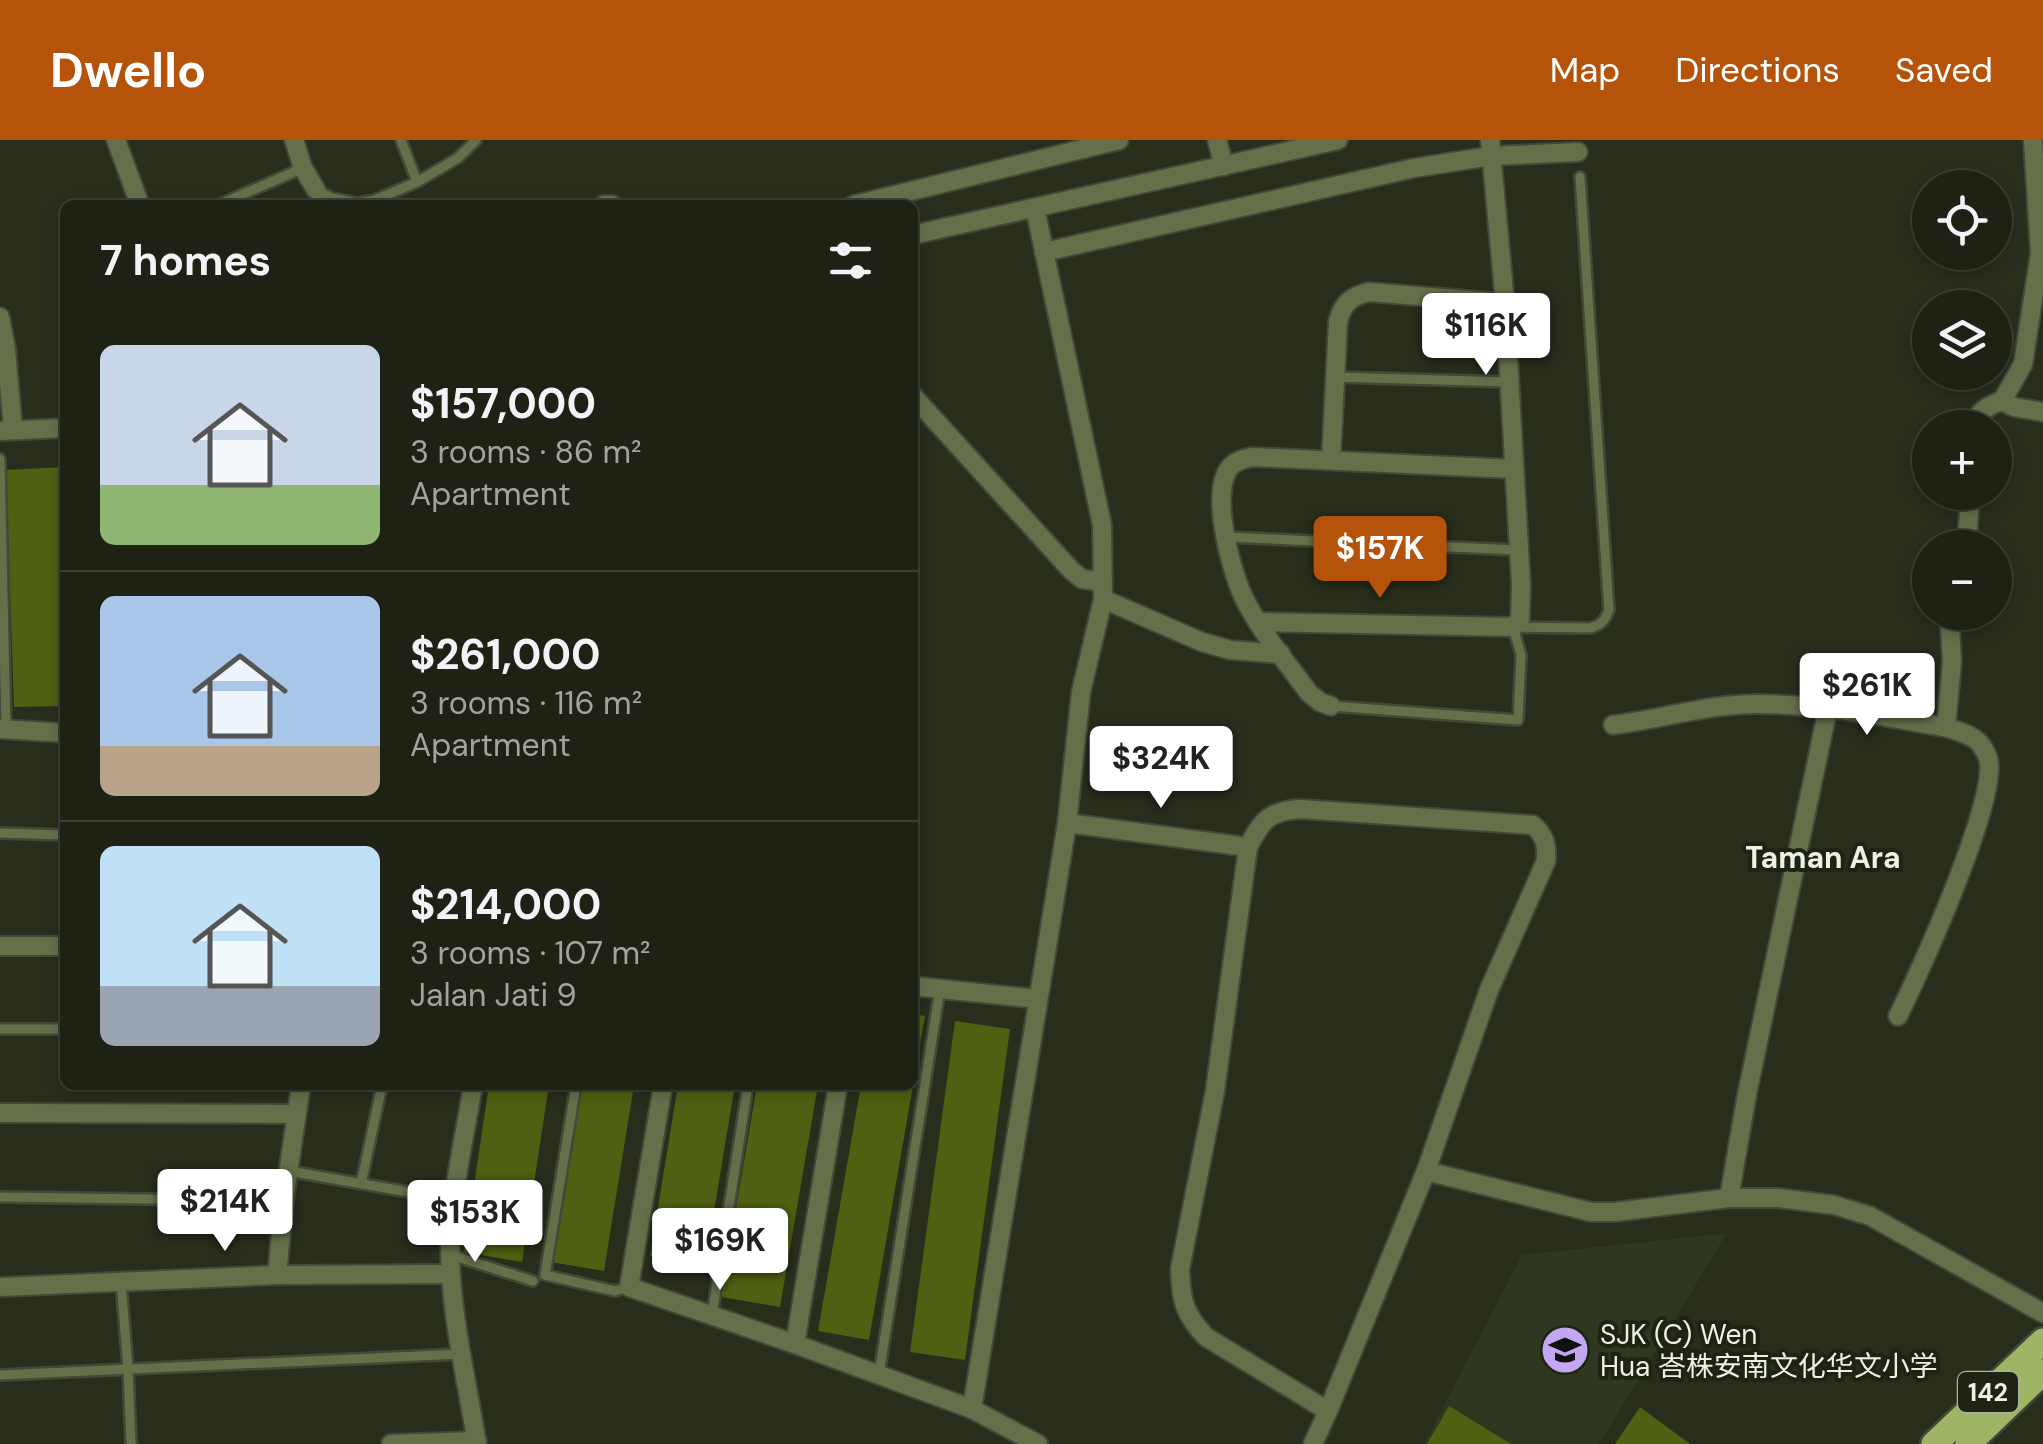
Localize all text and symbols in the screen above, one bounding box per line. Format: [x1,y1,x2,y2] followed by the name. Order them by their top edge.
[50,39,206,102] text: Dwello
[1550,47,1620,93] text: Map
[1675,47,1840,93] text: Directions
[1895,47,1993,93] text: Saved
[1912,170,2012,630] map controls
[1912,170,2012,270] button: locate
[100,233,271,288] text: 7 homes
[823,233,878,288] icon: filters
[1912,290,2012,390] button: layers
[1416,293,1556,378] pin: $116K
[1444,304,1528,346] text: $116K
[410,376,596,431] text: $157,000
[180,385,300,505] icon: home
[1912,410,2012,510] button: +
[410,431,642,473] text: 3 rooms · 86 m²
[410,473,571,515] text: Apartment
[1310,516,1450,601] pin: $157K
[1336,527,1424,569] text: $157K
[1912,530,2012,630] button: −
[410,627,601,682] text: $261,000
[180,636,300,756] icon: home
[1797,653,1937,738] pin: $261K
[1822,664,1912,706] text: $261K
[410,682,642,724] text: 3 rooms · 116 m²
[410,724,571,766] text: Apartment
[1091,726,1231,811] pin: $324K
[1112,737,1210,779] text: $324K
[1745,838,1901,877] district label: Taman Ara
[410,877,601,932] text: $214,000
[180,886,300,1006] icon: home
[410,932,651,974] text: 3 rooms · 107 m²
[410,974,577,1016] text: Jalan Jati 9
[155,1169,295,1254] pin: $214K
[179,1180,271,1222] text: $214K
[405,1180,545,1265] pin: $153K
[429,1191,521,1233] text: $153K
[650,1208,790,1293] pin: $169K
[674,1219,766,1261] text: $169K
[1600,1316,1938,1385] place label: SJK (C) Wen Hua 峇株安南文化华文小学
[1539,1324,1591,1376] school or university icon: SJK (C) Wen Hua 峇株安南文化华文小学
[1958,1372,2018,1412] road number: 142

